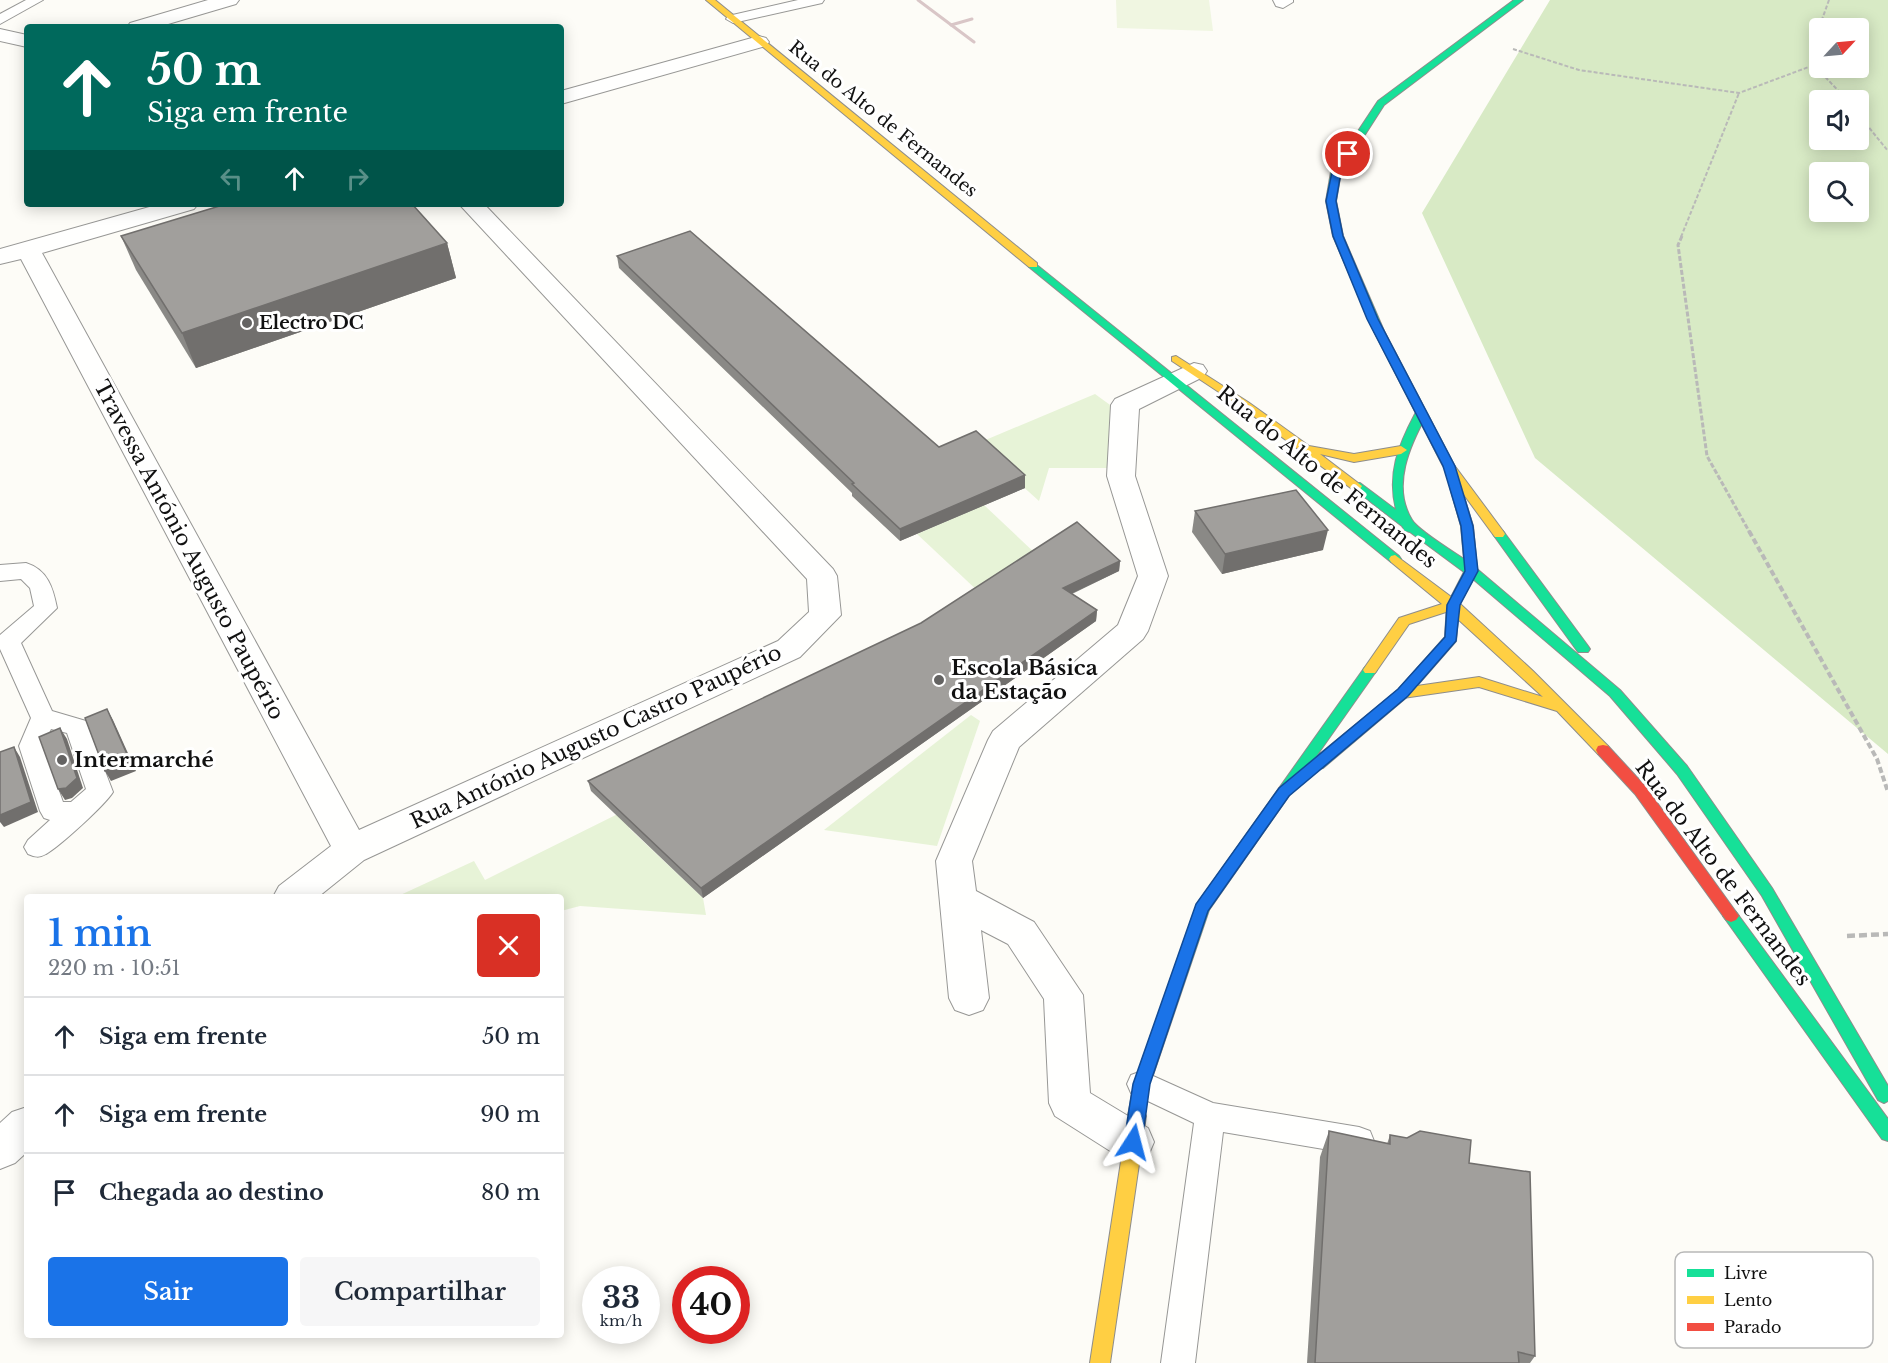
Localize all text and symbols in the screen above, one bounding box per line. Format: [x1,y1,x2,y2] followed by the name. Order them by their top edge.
[1809,18,1869,78] north arrow
[1809,18,1869,222] map controls
[784,36,982,202] street label: Rua do Alto de Fernandes
[147,44,261,96] text: 50 m
[48,48,126,126] icon: ahead
[1809,90,1869,150] button: sound
[147,96,348,129] text: Siga em frente
[1322,128,1373,179] pin
[1331,137,1364,170] icon: arrive
[215,162,248,195] icon: left
[278,162,311,195] icon: ahead
[341,162,374,195] icon: right
[1809,162,1869,222] button: search
[259,312,364,334] place label: Electro DC
[240,316,254,330] marker: Electro DC
[88,376,290,724] street label: Travessa António Augusto Paupério
[1212,380,1442,574] street label: Rua do Alto de Fernandes
[406,639,786,835] street label: Rua António Augusto Castro Paupério
[951,655,1098,705] place label: Escola Básica da Estação
[932,673,946,687] marker: Escola Básica da Estação
[74,747,214,773] place label: Intermarché
[55,753,69,767] marker: Intermarché
[1630,755,1816,991] street label: Rua do Alto de Fernandes
[48,911,152,956] text: 1 min
[477,914,540,977] button: close
[48,956,180,980] text: 220 m · 10:51
[48,1020,81,1053] icon: ahead
[99,1023,267,1050] text: Siga em frente
[482,1023,540,1050] text: 50 m
[48,1098,81,1131] icon: ahead
[99,1101,267,1128] text: Siga em frente
[480,1101,540,1128] text: 90 m
[1101,1110,1165,1174] position arrow
[48,1176,81,1209] icon: arrive
[99,1179,324,1206] text: Chegada ao destino
[481,1179,540,1206] text: 80 m
[1675,1252,1873,1348] legend
[48,1257,288,1326] button: Sair
[300,1257,540,1326] button: Compartilhar
[1724,1263,1767,1283] text: Livre
[672,1266,750,1344] speed limit sign: 40
[602,1279,640,1316] text: 33
[1724,1290,1772,1310] text: Lento
[600,1311,642,1330] text: km/h
[1724,1317,1781,1337] text: Parado

